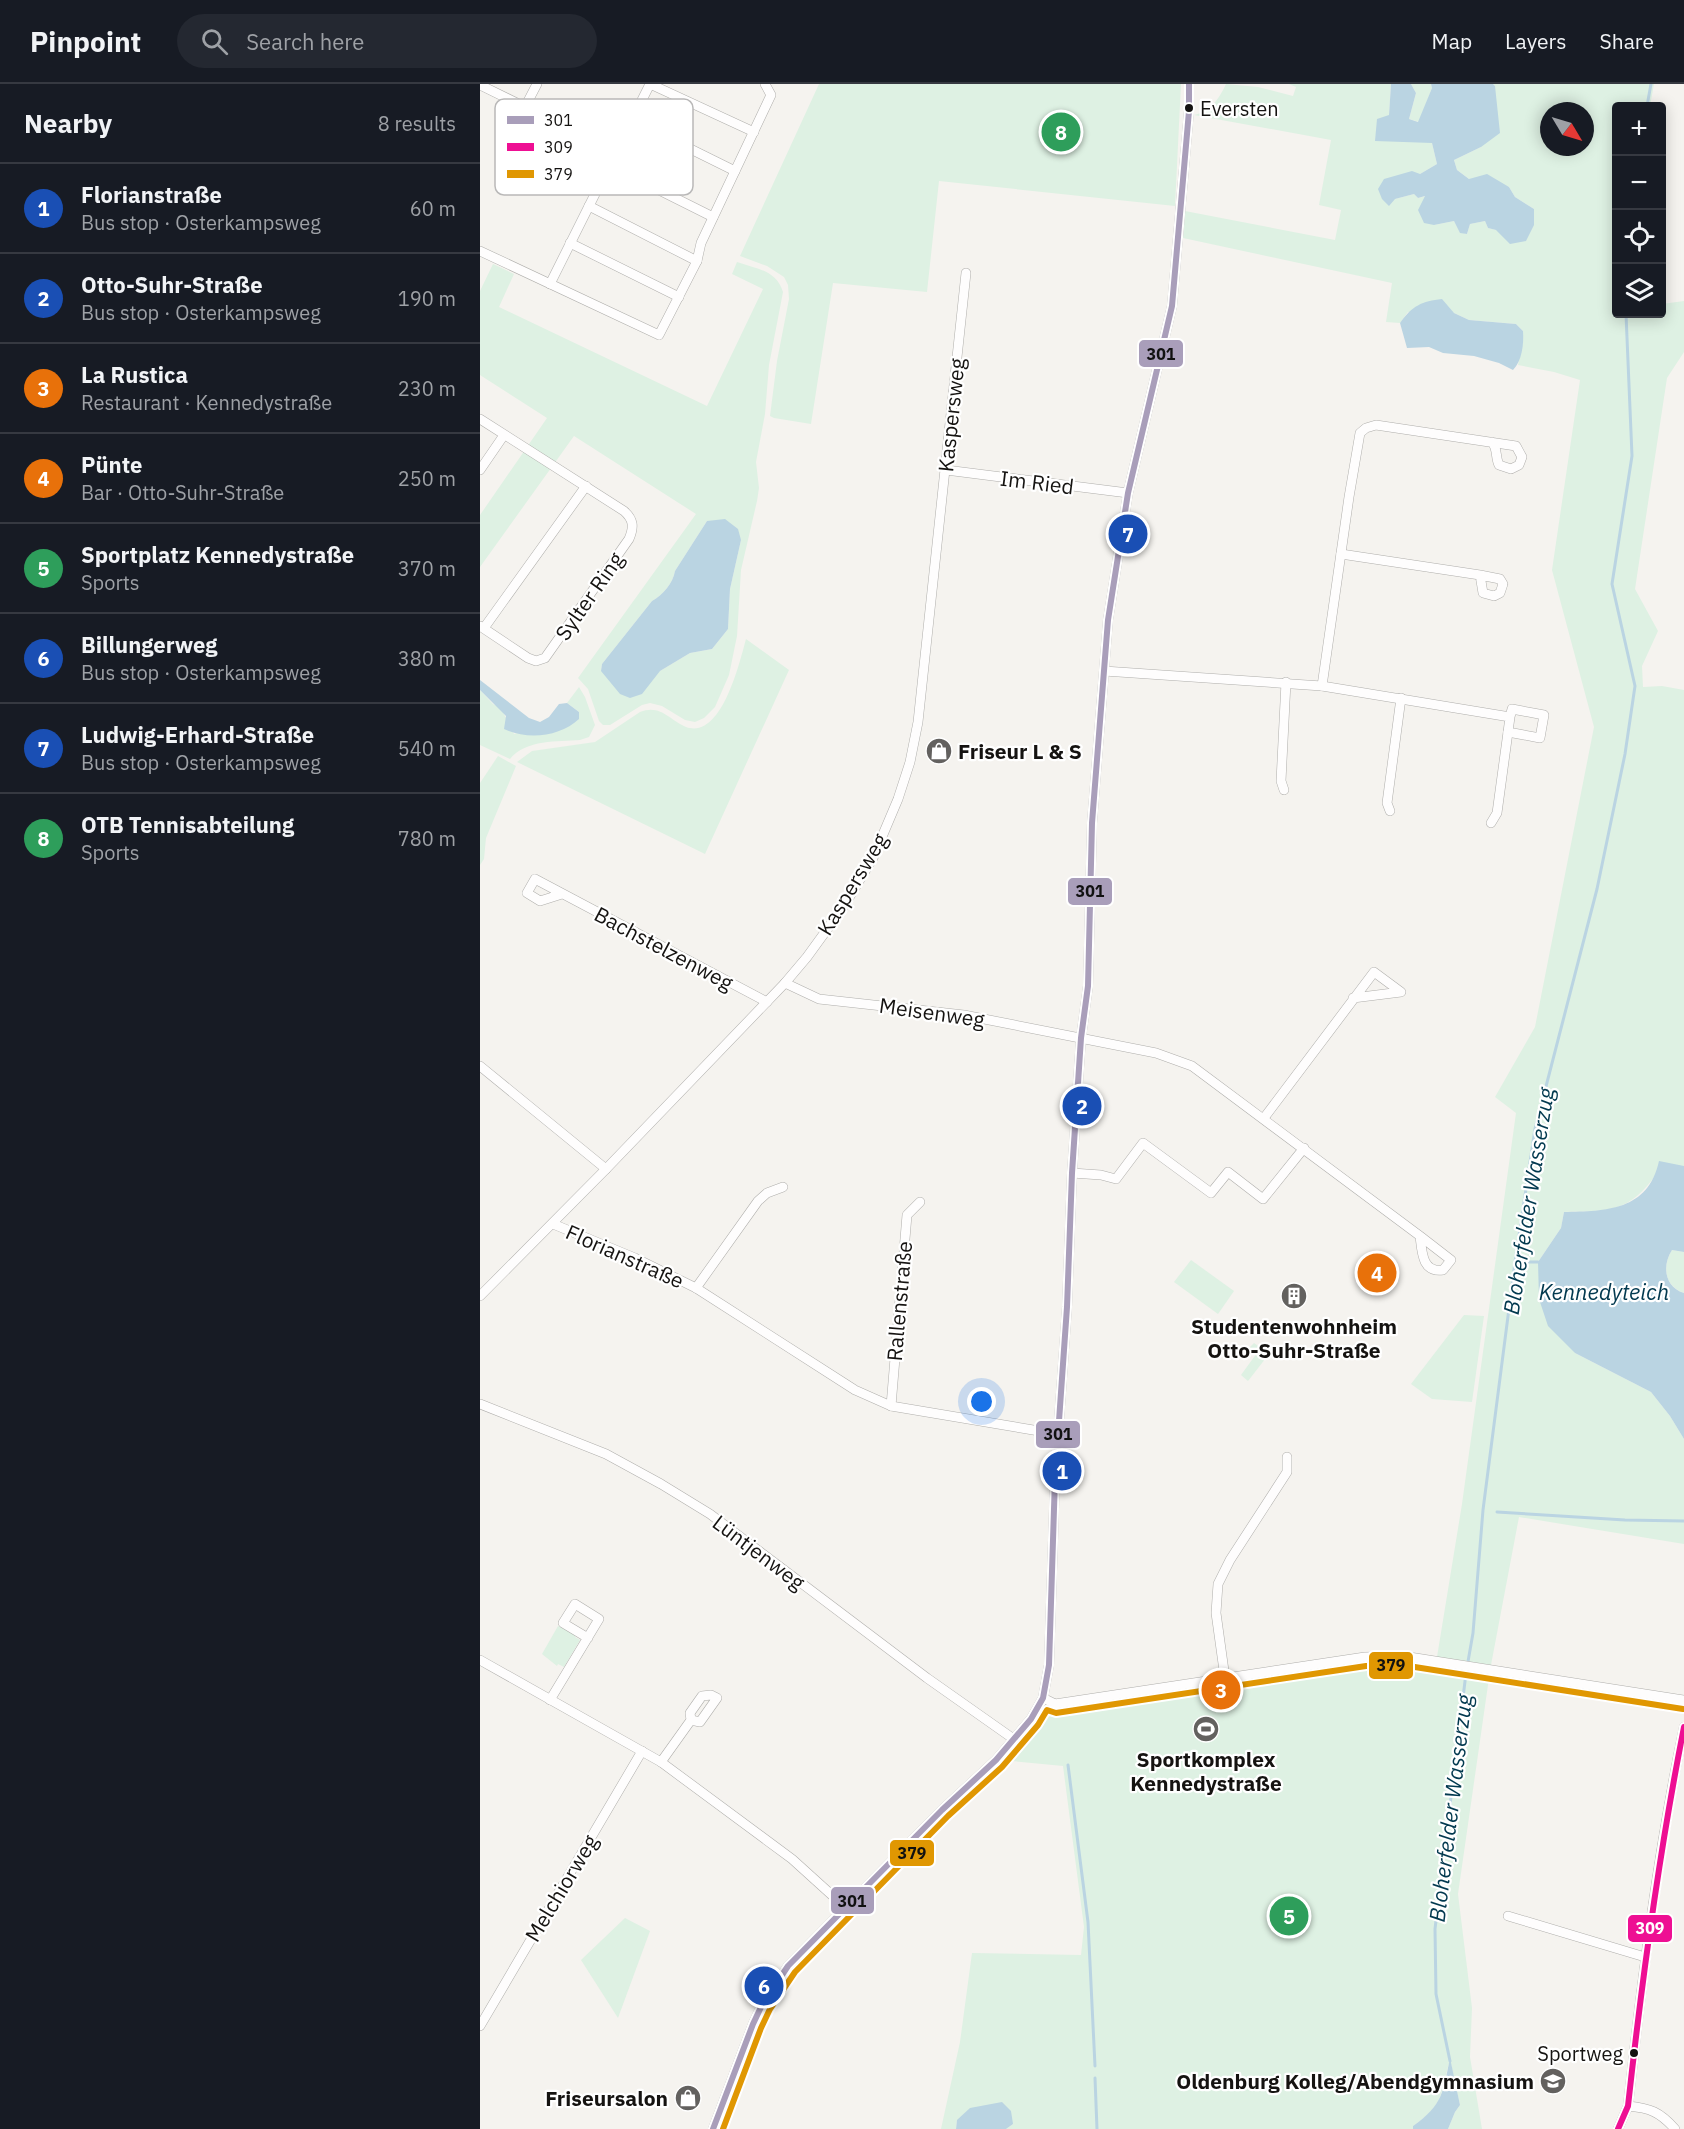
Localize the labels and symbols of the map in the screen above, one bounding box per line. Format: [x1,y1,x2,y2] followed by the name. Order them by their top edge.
[1200,95,1279,122] place label: Eversten
[495,99,693,195] legend
[1183,102,1195,114] marker: Eversten
[1540,102,1594,156] north arrow
[544,110,573,130] text: 301
[1042,110,1080,154] pin: 8
[544,137,573,157] text: 309
[544,164,573,184] text: 379
[1138,339,1184,368] line badge: 301
[1147,344,1176,364] text: 301
[931,357,971,473] street label: Kaspersweg
[999,464,1075,500] street label: Im Ried
[1108,512,1148,556] pin: 7
[548,546,630,646] street label: Sylter Ring
[924,736,954,766] shop icon: Friseur L & S
[958,737,1082,765] place label: Friseur L & S
[811,828,893,940] street label: Kaspersweg
[1067,877,1113,906] line badge: 301
[1076,881,1105,901] text: 301
[590,900,738,996] street label: Bachstelzenweg
[878,991,986,1033] street label: Meisenweg
[1062,1084,1102,1128] pin: 2
[1496,1085,1560,1316] water label: Bloherfelder Wasserzug
[561,1217,689,1295] street label: Florianstraße
[880,1240,918,1362] street label: Rallenstraße
[1358,1250,1396,1296] pin: 4
[1539,1277,1669,1306] water label: Kennedyteich
[1279,1281,1309,1311] building icon: Studentenwohnheim Otto-Suhr-Straße
[1191,1312,1397,1364] place label: Studentenwohnheim Otto-Suhr-Straße
[967,1387,996,1416] your location
[1035,1420,1081,1449] line badge: 301
[1044,1424,1073,1444] text: 301
[1042,1448,1082,1494] pin: 1
[707,1508,811,1596] street label: Lüntjenweg
[1368,1651,1414,1680] line badge: 379
[1377,1655,1405,1675] text: 379
[1202,1668,1240,1712] pin: 3
[1422,1692,1478,1923] water label: Bloherfelder Wasserzug
[1191,1714,1221,1744] sports icon: Sportkomplex Kennedystraße
[1130,1745,1282,1797] place label: Sportkomplex Kennedystraße
[518,1829,604,1947] street label: Melchiorweg
[889,1839,935,1867] line badge: 379
[898,1843,926,1863] text: 379
[830,1886,875,1915] line badge: 301
[838,1891,867,1911] text: 301
[1270,1894,1308,1938] pin: 5
[1627,1914,1673,1943] line badge: 309
[1636,1918,1664,1938] text: 309
[744,1964,784,2008] pin: 6
[1537,2040,1623,2067] place label: Sportweg
[1628,2047,1640,2059] marker: Sportweg
[1538,2066,1568,2096] school or university icon: Oldenburg Kolleg/Abendgymnasium
[1176,2067,1534,2095] place label: Oldenburg Kolleg/Abendgymnasium
[673,2083,703,2113] shop icon: Friseursalon
[545,2084,668,2112] place label: Friseursalon

